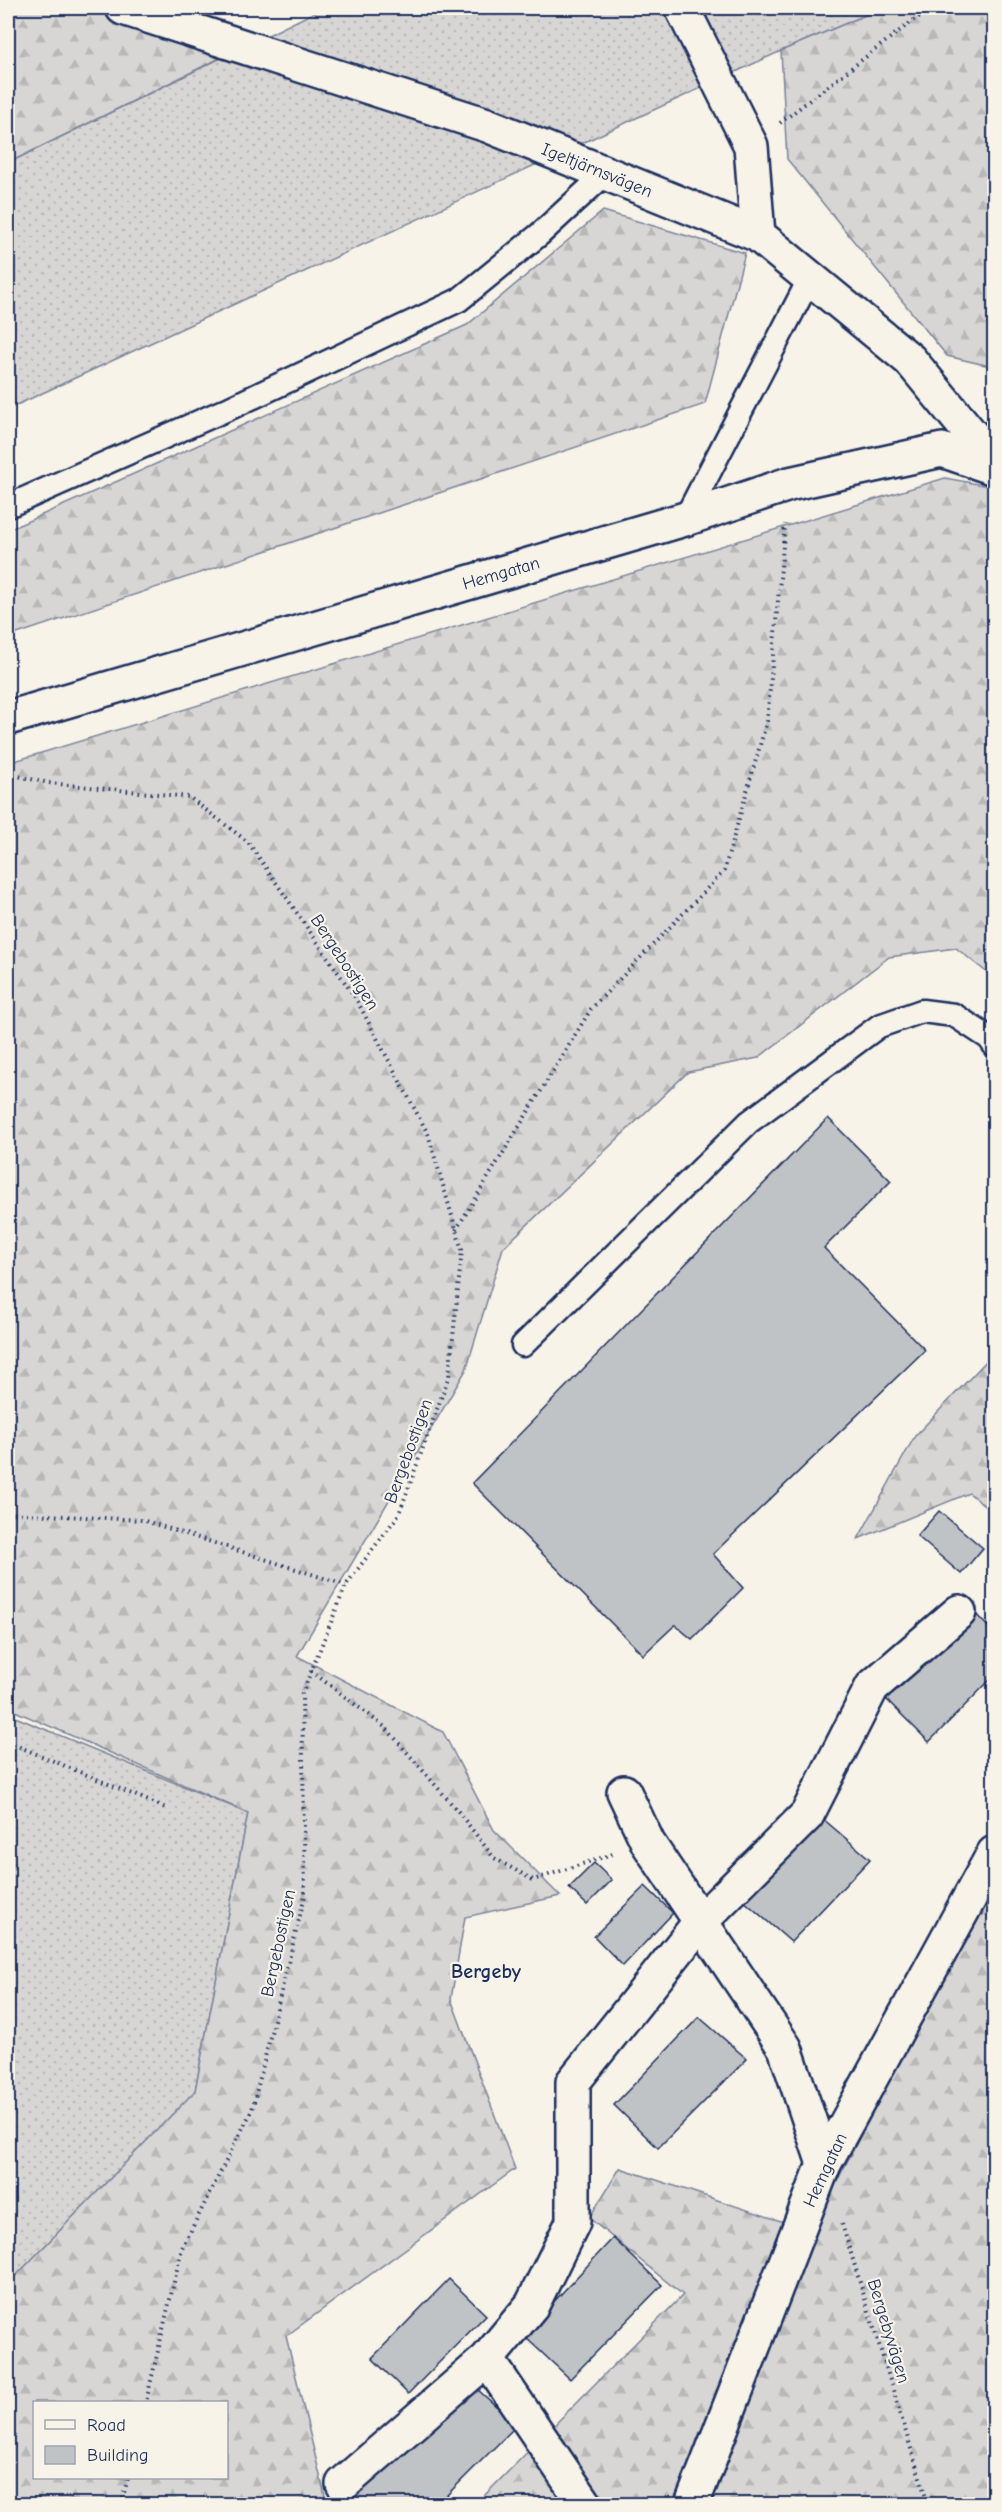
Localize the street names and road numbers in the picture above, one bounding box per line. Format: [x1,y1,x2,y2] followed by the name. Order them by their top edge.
[538,139,655,202] street label: Igeltjärnsvägen
[460,552,542,595] street label: Hemgatan
[306,911,383,1014] street label: Bergebostigen
[380,1396,437,1506] street label: Bergebostigen
[257,1887,300,1999] street label: Bergebostigen
[799,2130,852,2211] street label: Hemgatan
[863,2276,914,2386] street label: Bergebyvägen

